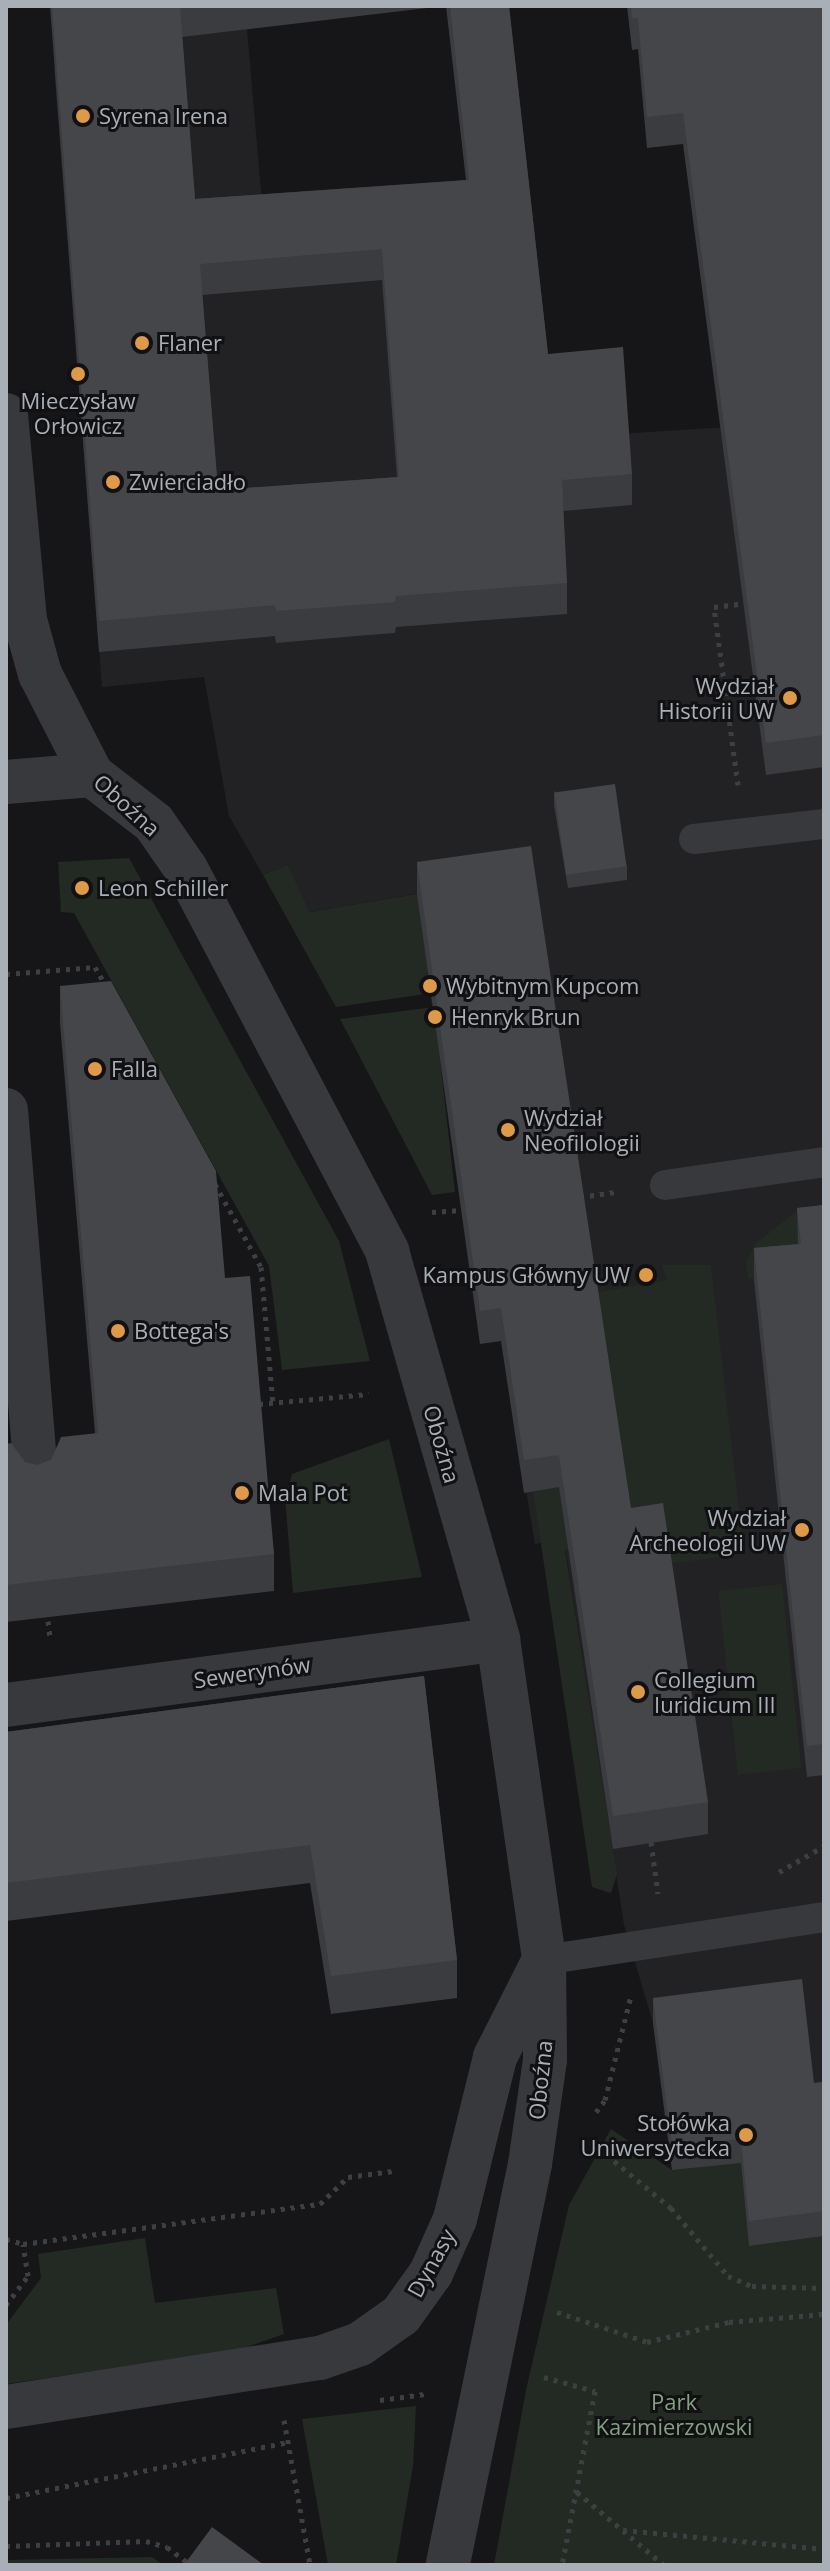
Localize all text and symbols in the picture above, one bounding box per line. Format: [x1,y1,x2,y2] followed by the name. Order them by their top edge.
[99,103,228,129] place label: Syrena Irena
[74,107,92,125] marker: Syrena Irena
[158,330,222,356] place label: Flaner
[133,334,151,352] marker: Flaner
[69,365,87,383] marker: Mieczysław Orłowicz
[21,387,135,438] place label: Mieczysław Orłowicz
[129,469,246,495] place label: Zwierciadło
[104,473,122,491] marker: Zwierciadło
[658,672,774,724] place label: Wydział Historii UW
[781,689,799,707] marker: Wydział Historii UW
[89,768,165,842] street label: Oboźna
[98,875,228,901] place label: Leon Schiller
[73,879,91,897] marker: Leon Schiller
[446,973,639,999] place label: Wybitnym Kupcom
[421,977,439,995] marker: Wybitnym Kupcom
[451,1004,581,1030] place label: Henryk Brun
[426,1008,444,1026] marker: Henryk Brun
[111,1056,158,1082] place label: Falla
[86,1060,104,1078] marker: Falla
[524,1104,640,1156] place label: Wydział Neofilologii
[499,1121,517,1139] marker: Wydział Neofilologii
[422,1262,630,1288] place label: Kampus Główny UW
[637,1266,655,1284] marker: Kampus Główny UW
[134,1318,229,1344] place label: Bottega's
[109,1322,127,1340] marker: Bottega's
[418,1402,466,1486] street label: Oboźna
[258,1480,348,1506] place label: Mala Pot
[233,1484,251,1502] marker: Mala Pot
[630,1504,786,1556] place label: Wydział Archeologii UW
[793,1521,811,1539] marker: Wydział Archeologii UW
[192,1651,312,1693] street label: Sewerynów
[654,1666,776,1718] place label: Collegium Iuridicum III
[629,1683,647,1701] marker: Collegium Iuridicum III
[523,2039,557,2121] street label: Oboźna
[581,2109,730,2160] place label: Stołówka Uniwersytecka
[737,2126,755,2144] marker: Stołówka Uniwersytecka
[401,2224,461,2302] street label: Dynasy
[595,2388,753,2440] park label: Park Kazimierzowski

